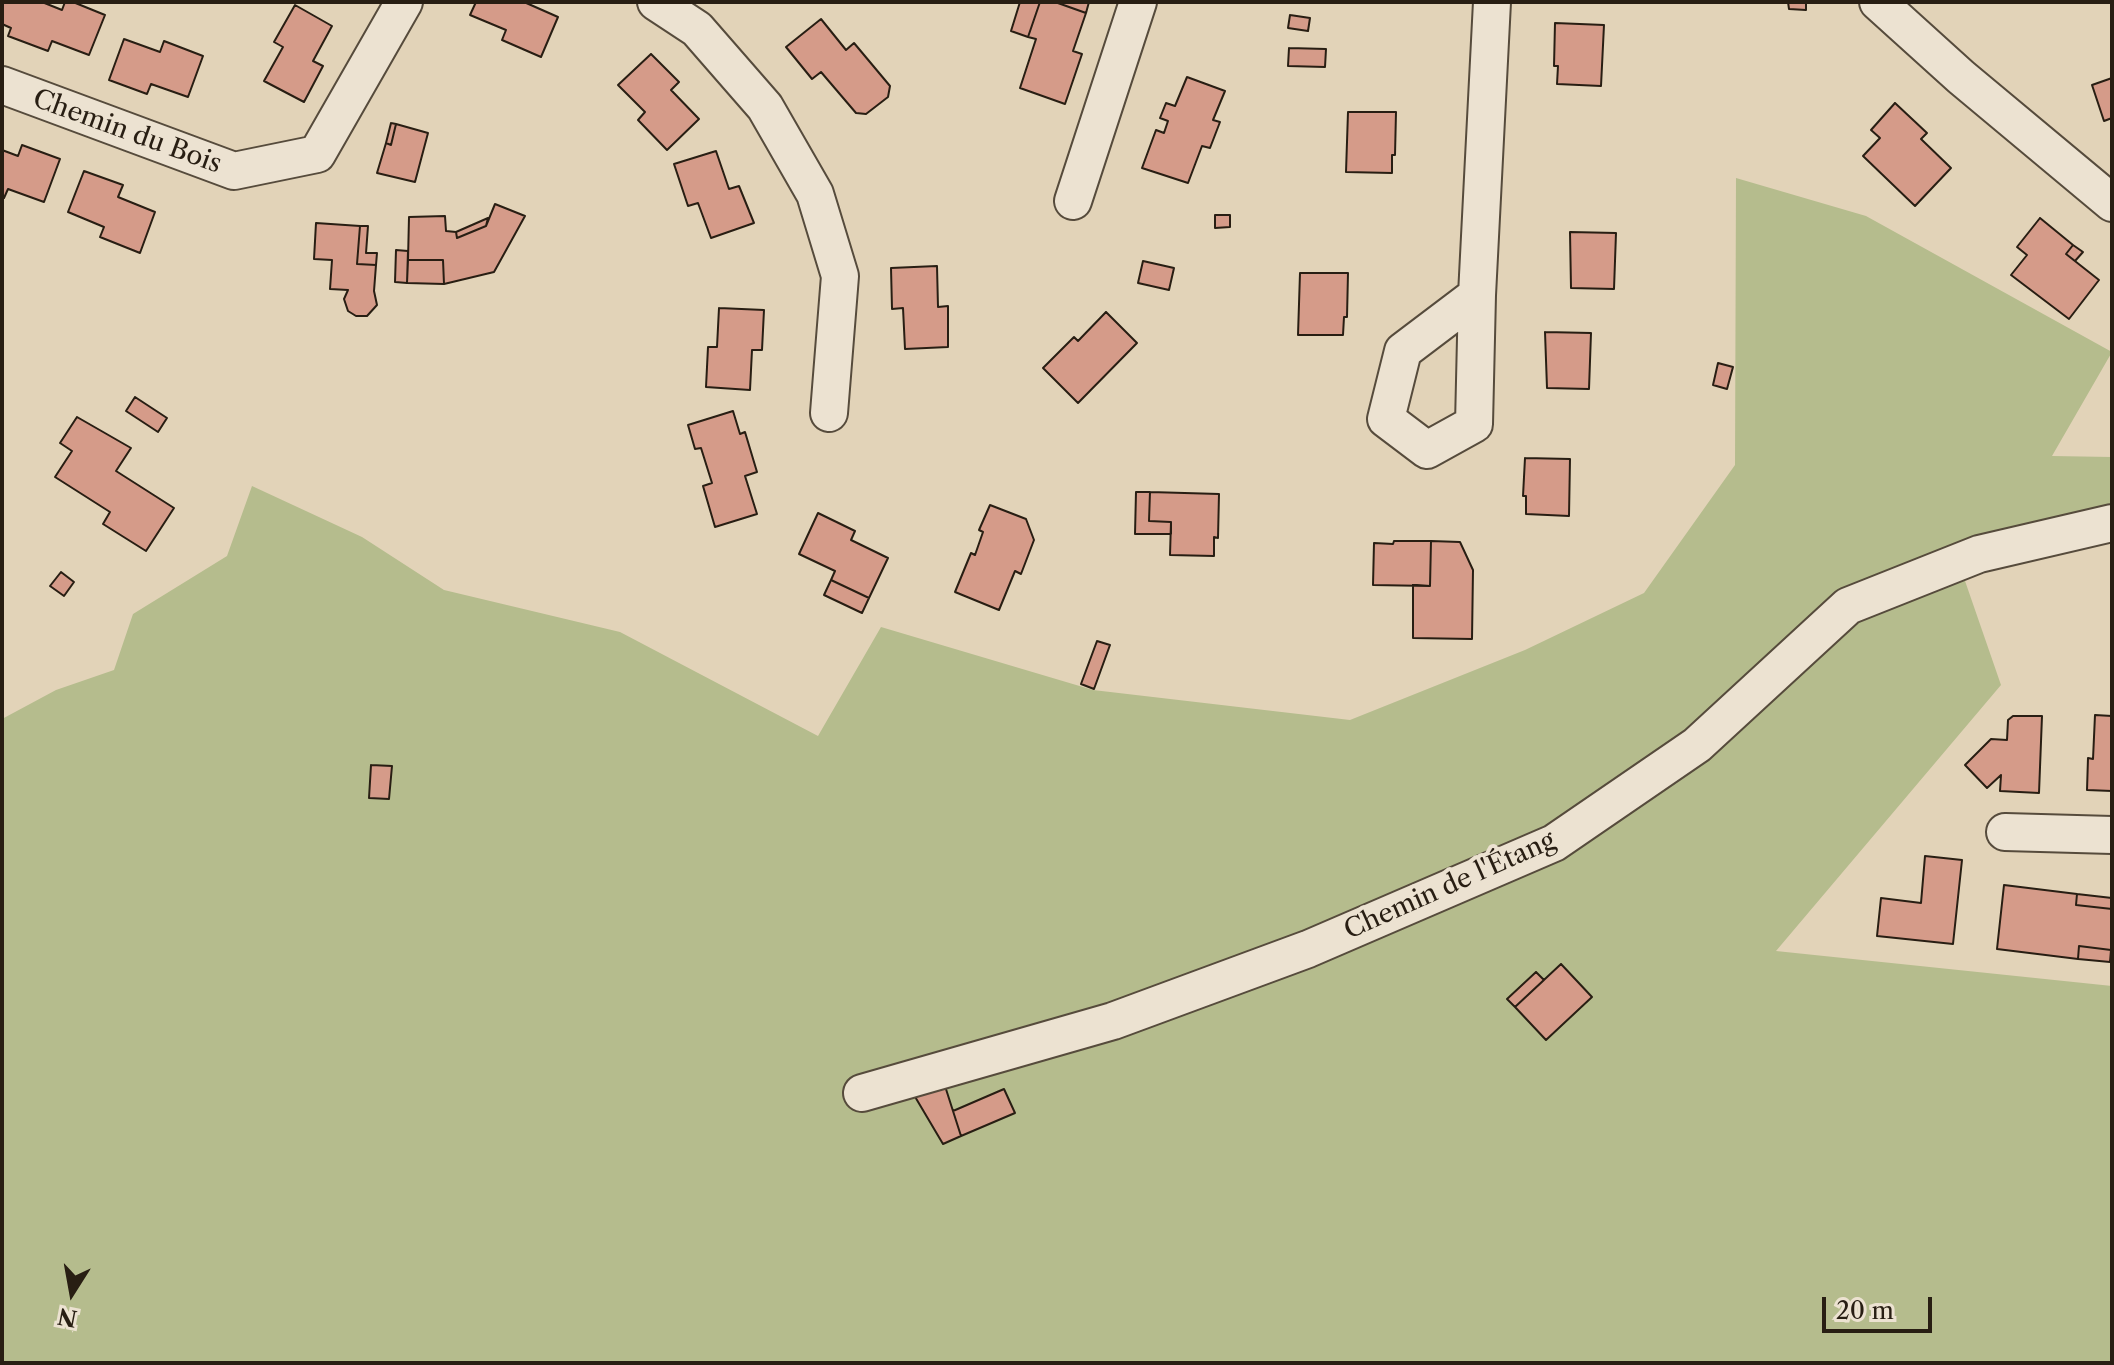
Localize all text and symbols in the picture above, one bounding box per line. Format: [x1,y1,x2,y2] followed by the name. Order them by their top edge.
[28,83,226,181] street label: Chemin du Bois
[1340,825,1560,947] street label: Chemin de l'Étang
[32,1253,112,1333] north arrow
[1826,1281,1936,1331] scale bar
[1836,1296,1894,1325] text: 20 m
[55,1302,79,1332] text: N

